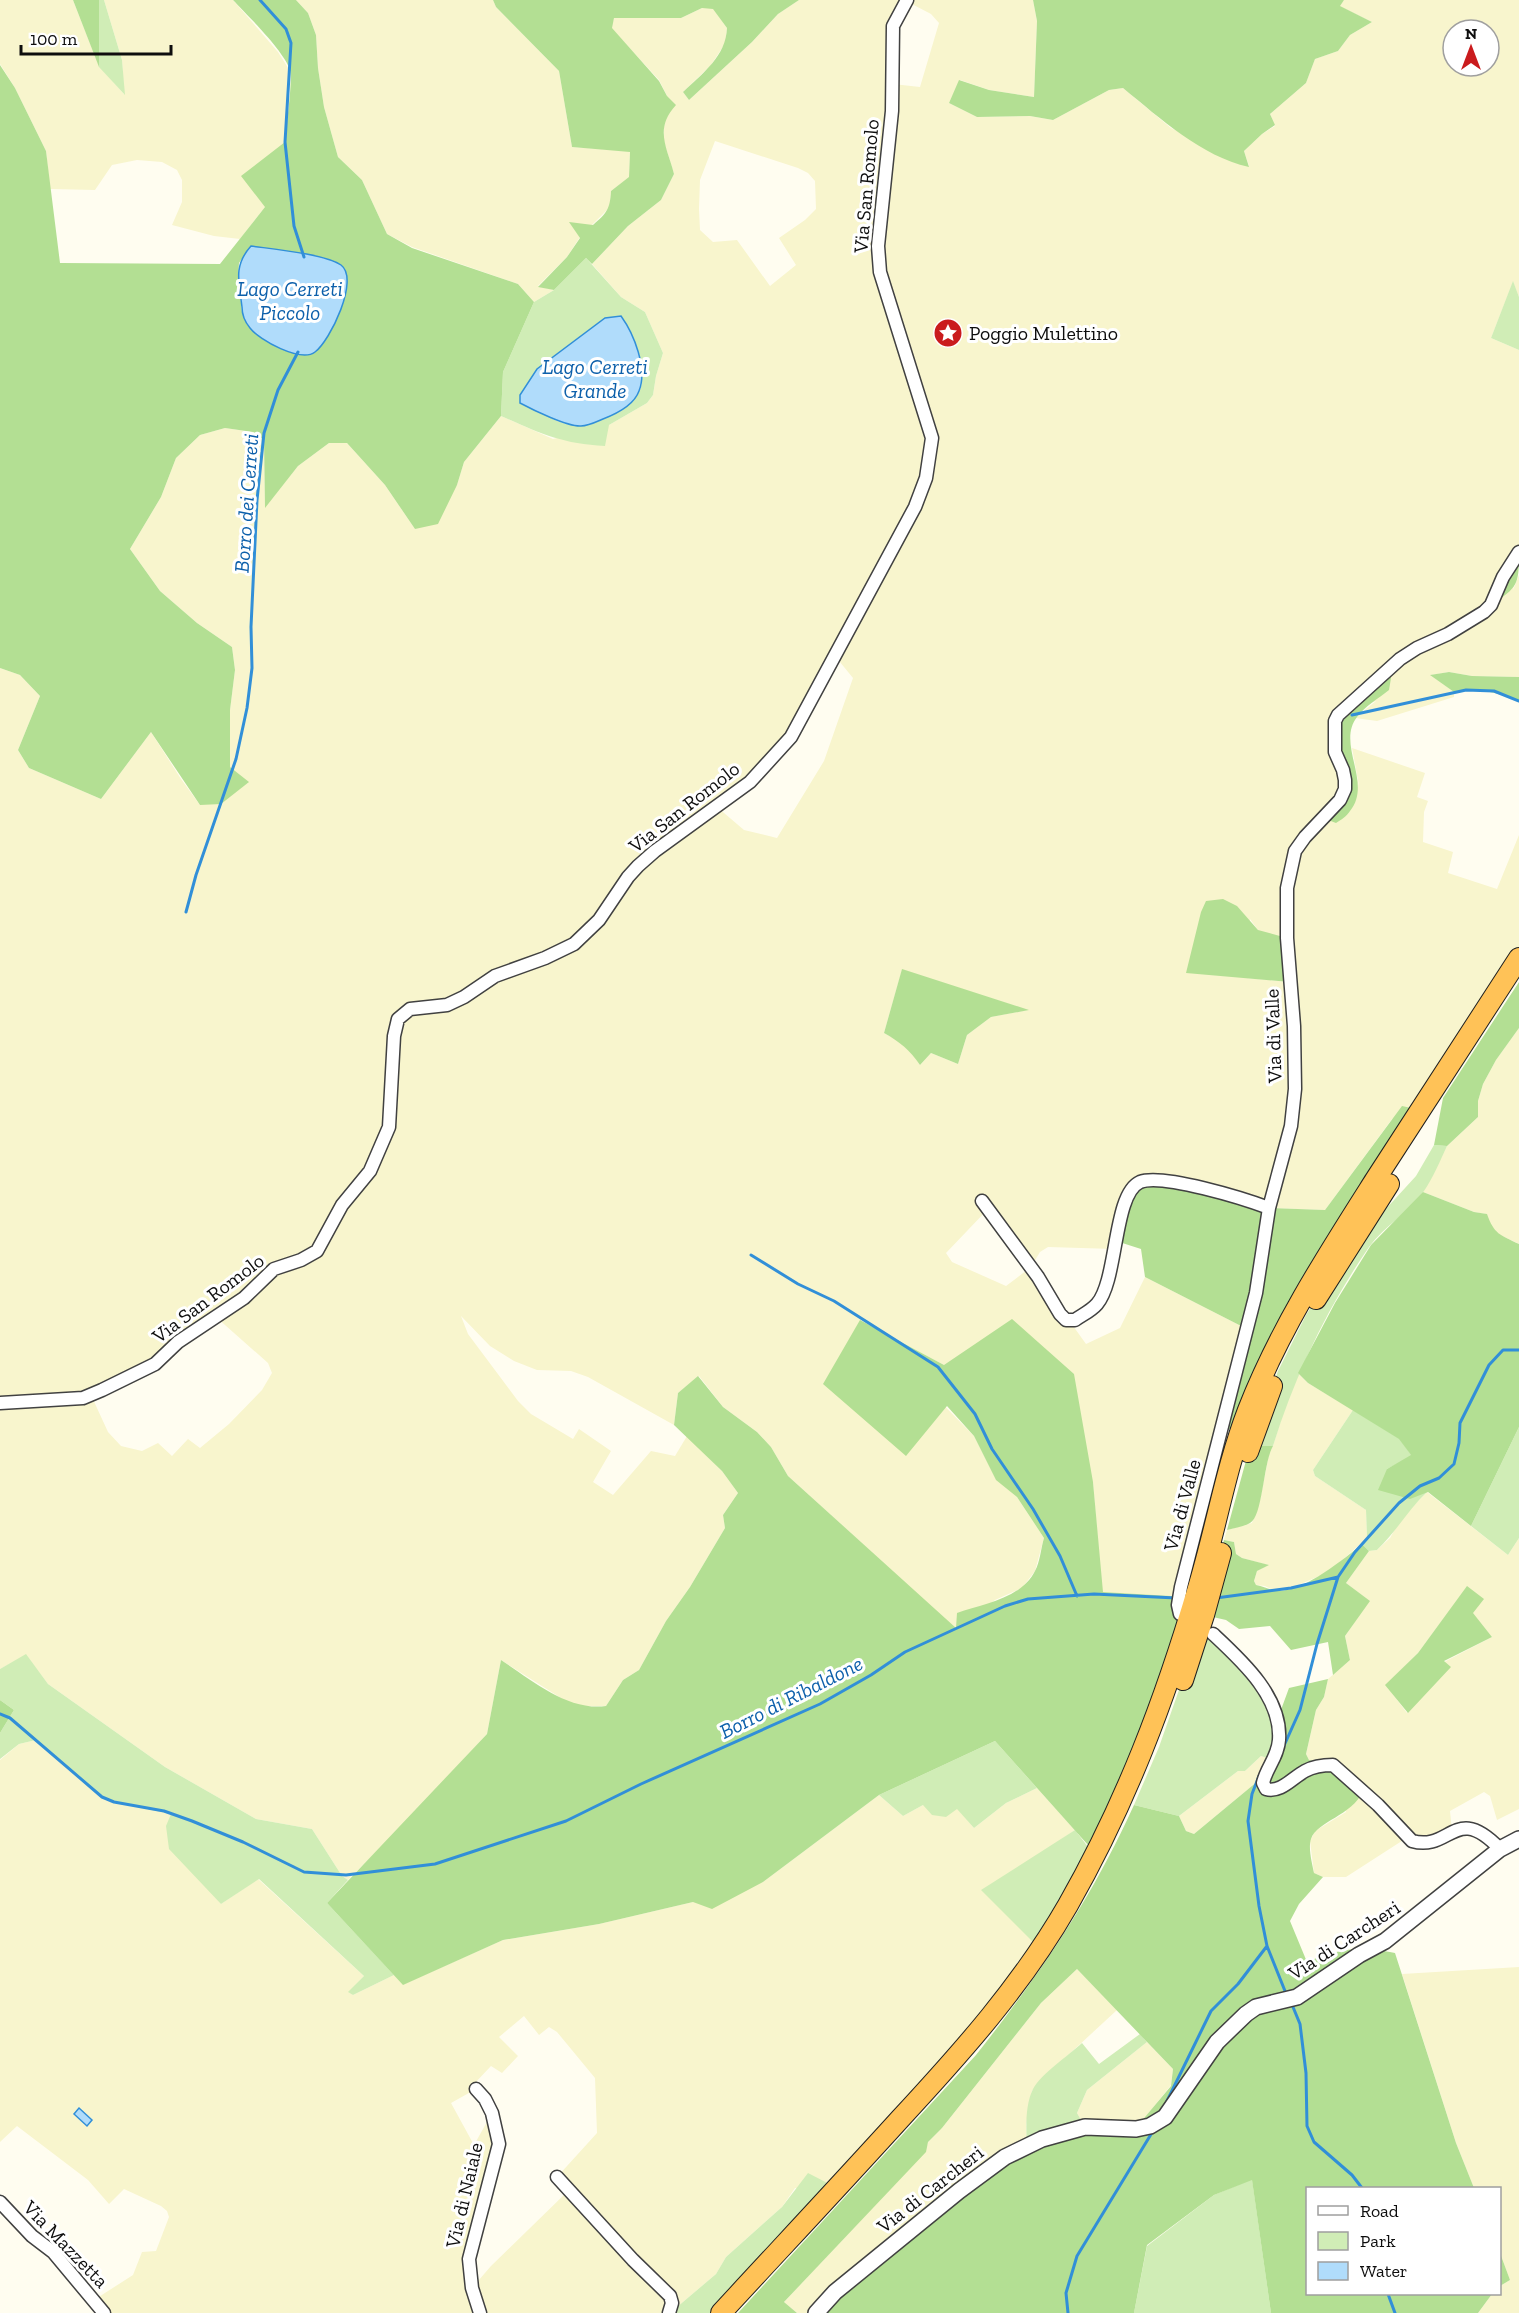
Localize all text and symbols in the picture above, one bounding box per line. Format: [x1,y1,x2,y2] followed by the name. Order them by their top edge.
[21,18,171,56] scale bar
[1441,18,1501,78] north arrow
[1465,24,1477,43] text: N
[30,28,78,50] text: 100 m
[848,118,884,255] street label: Via San Romolo
[237,276,343,325] water label: Lago Cerreti Piccolo
[932,317,964,349] place icon: Poggio Mulettino
[969,321,1118,345] place label: Poggio Mulettino
[542,354,648,403] water label: Lago Cerreti Grande
[229,432,263,574] water label: Borro dei Cerreti
[623,756,744,858] street label: Via San Romolo
[1259,989,1287,1084] street label: Via di Valle
[146,1248,269,1349] street label: Via San Romolo
[1158,1456,1206,1555] street label: Via di Valle
[715,1650,867,1744] water label: Borro di Ribaldone
[1283,1895,1405,1986] street label: Via di Carcheri
[440,2140,488,2251] street label: Via di Naiale
[871,2140,988,2239] street label: Via di Carcheri
[1306,2187,1501,2295] legend
[18,2195,114,2293] street label: Via Mazzetta
[1360,2200,1399,2222] text: Road
[1360,2230,1396,2252] text: Park
[1360,2260,1407,2282] text: Water

